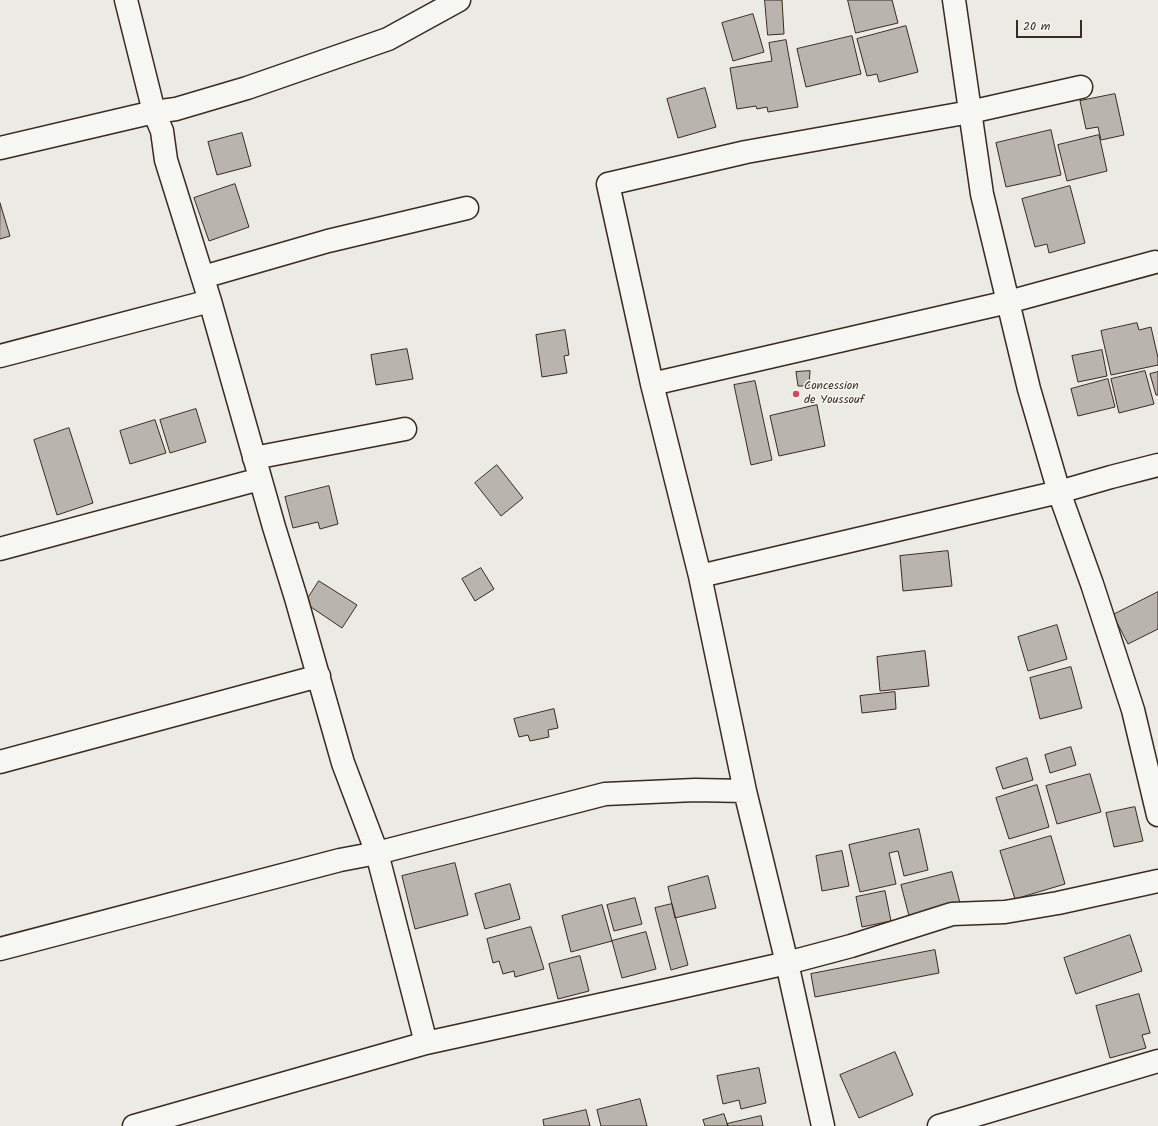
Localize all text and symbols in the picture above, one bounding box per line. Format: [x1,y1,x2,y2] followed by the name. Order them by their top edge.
[1018,12,1084,38] scale bar
[1023,17,1050,36] text: 20 m
[804,380,864,408] place label: Concession de Youssouf
[791,389,801,399] marker: Concession de Youssouf

